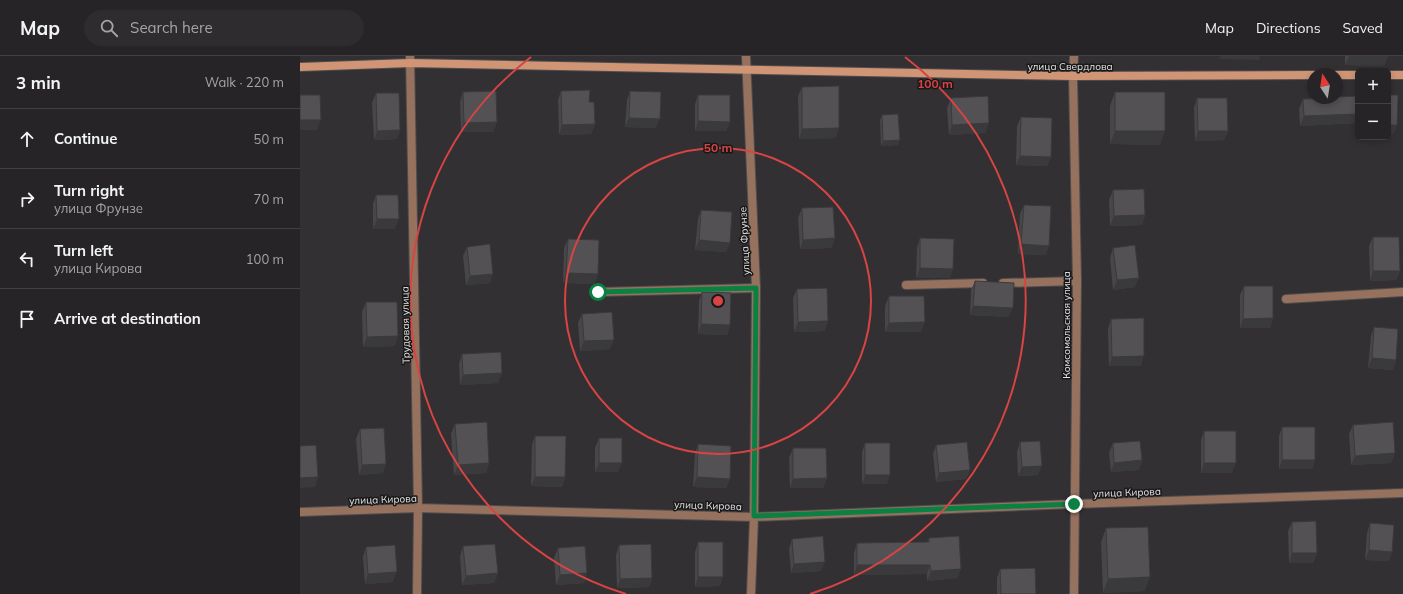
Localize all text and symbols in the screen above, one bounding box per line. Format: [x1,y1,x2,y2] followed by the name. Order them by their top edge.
[84,10,364,46] search box
[20,16,60,40] text: Map
[98,17,120,39] icon: search
[130,18,213,37] text: Search here
[1205,19,1234,37] text: Map
[1256,19,1321,37] text: Directions
[1343,19,1383,37] text: Saved
[1027,60,1113,73] street label: улица Свердлова
[1307,68,1343,104] north arrow
[1355,68,1391,140] map controls
[1355,68,1391,104] button: +
[16,72,61,93] text: 3 min
[205,74,284,90] text: Walk · 220 m
[917,76,953,91] text: 100 m
[1355,104,1391,140] button: −
[16,128,38,150] icon: ahead
[54,129,117,148] text: Continue
[254,131,284,147] text: 50 m
[704,140,732,155] text: 50 m
[54,181,124,200] text: Turn right
[16,188,38,210] icon: right
[254,191,284,207] text: 70 m
[54,200,143,216] text: улица Фрунзе
[736,206,753,276] street label: улица Фрунзе
[54,241,113,260] text: Turn left
[16,248,38,270] icon: left
[246,251,284,267] text: 100 m
[54,260,142,276] text: улица Кирова
[1060,271,1073,379] street label: Комсомольская улица
[589,283,607,301] route start
[398,286,413,364] street label: Трудовая улица
[711,294,725,308] centre of rings
[16,308,38,330] icon: arrive
[54,309,201,328] text: Arrive at destination
[1093,485,1161,500] street label: улица Кирова
[349,492,417,507] street label: улица Кирова
[1065,495,1083,513] route end
[674,498,742,513] street label: улица Кирова

